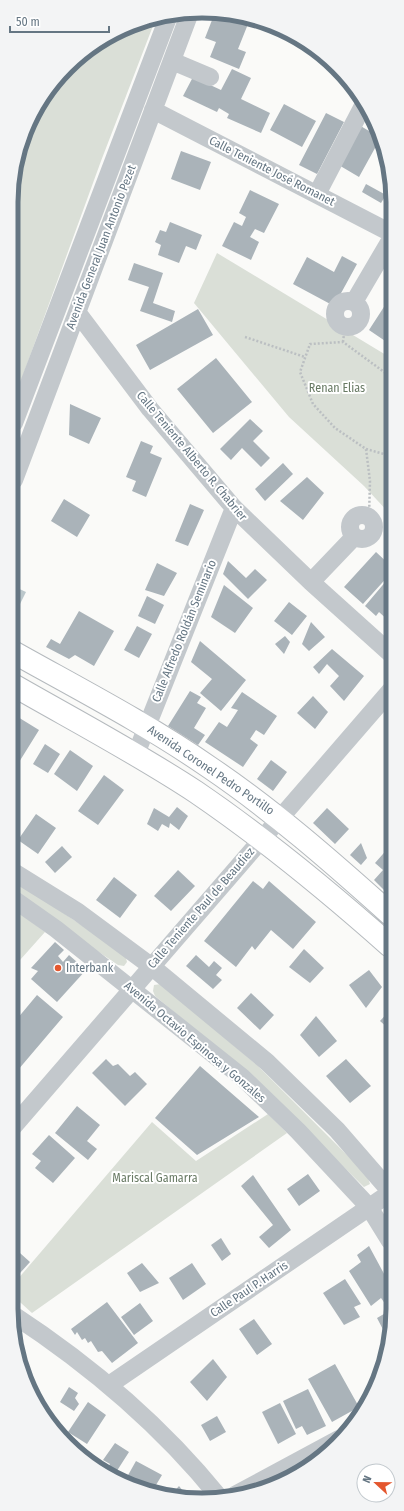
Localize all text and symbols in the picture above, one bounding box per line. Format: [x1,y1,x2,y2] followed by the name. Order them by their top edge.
[10,8,109,34] scale bar
[16,15,40,29] text: 50 m
[207,133,337,209] street label: Calle Teniente José Romanet
[63,163,139,331] street label: Avenida General Juan Antonio Pezet
[309,381,365,395] park label: Renan Elias
[134,389,251,524] street label: Calle Teniente Alberto R. Chabrier
[149,558,219,704] street label: Calle Alfredo Roldán Seminario
[145,722,277,818] street label: Avenida Coronel Pedro Portillo
[145,845,257,971] street label: Calle Teniente Paul de Beaudiez
[66,961,114,975] place label: Interbank
[53,963,63,973] marker: Interbank
[121,979,269,1105] street label: Avenida Octavio Espinosa y Gonzales
[112,1171,198,1185] park label: Mariscal Gamarra
[208,1258,290,1320] street label: Calle Paul P. Harris
[356,1463,396,1503] north arrow
[360,1474,374,1485] text: N

